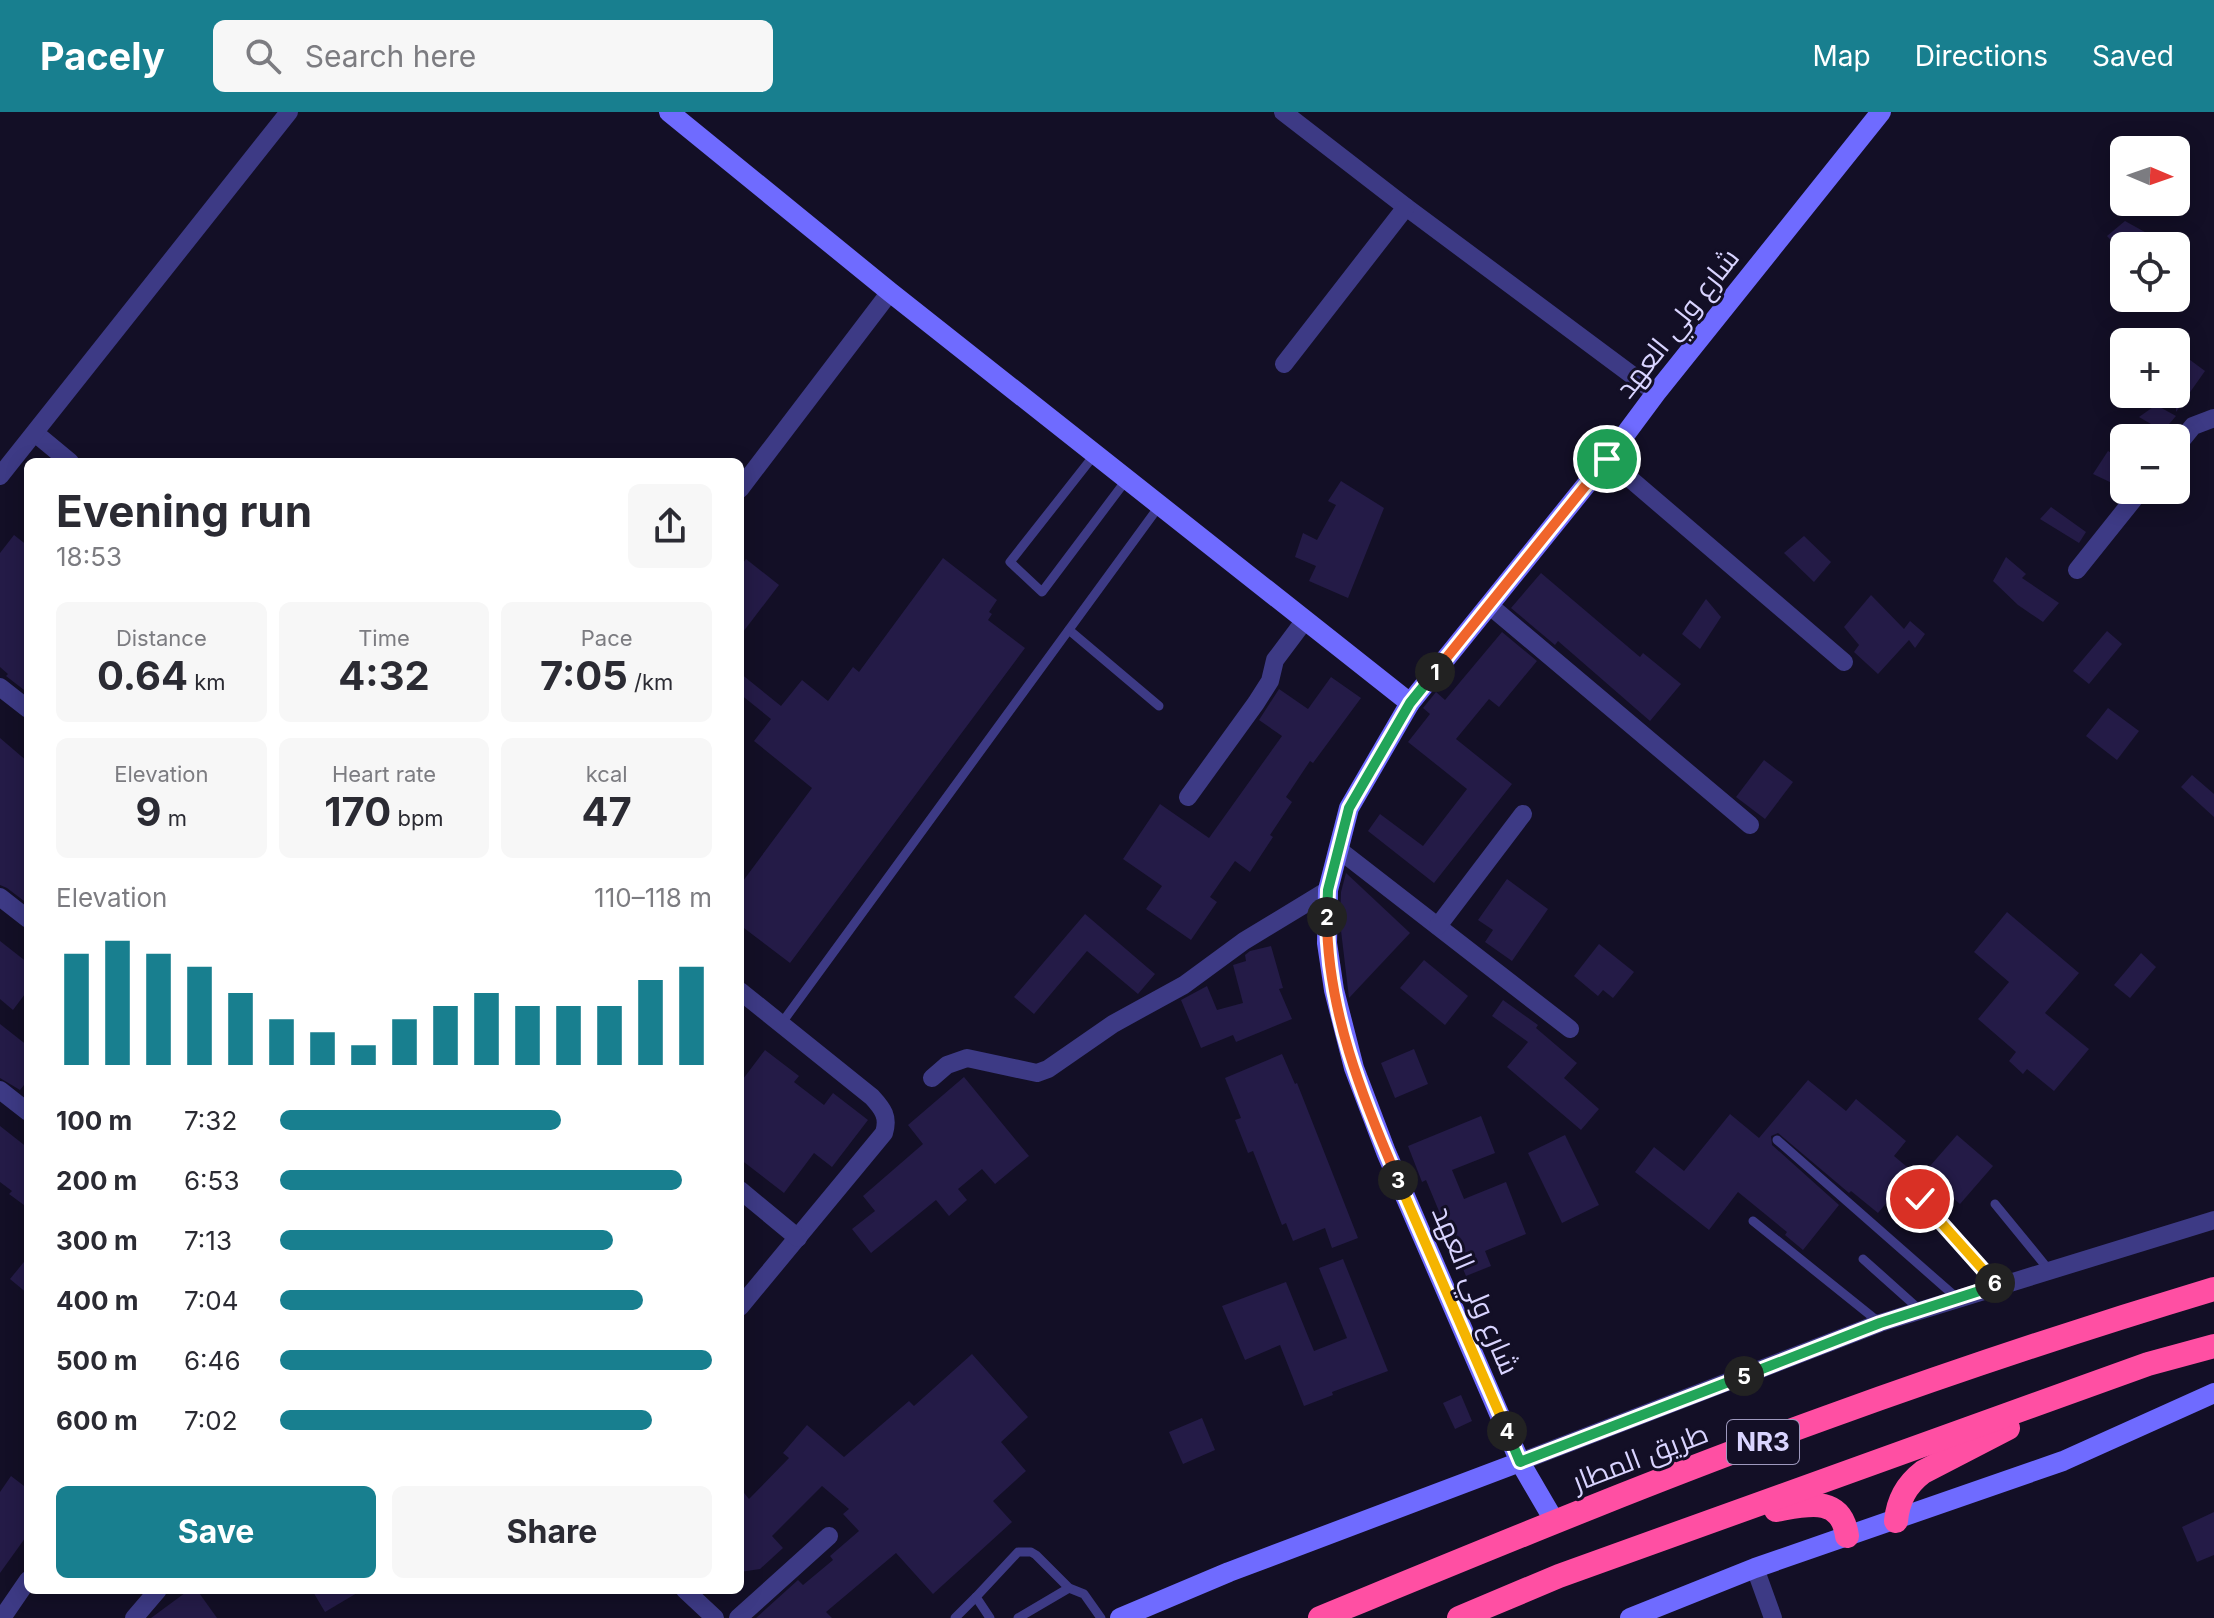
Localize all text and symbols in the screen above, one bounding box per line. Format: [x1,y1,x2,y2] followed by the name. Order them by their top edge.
[213,20,773,92] search box
[40,33,165,79] text: Pacely
[241,34,285,78] icon: search
[305,38,476,74] text: Search here
[1812,39,1871,73] text: Map
[1915,39,2048,73] text: Directions
[2092,39,2174,73] text: Saved
[2110,136,2190,216] north arrow
[2110,136,2190,504] map controls
[2110,232,2190,312] button: locate
[1608,241,1750,408] street label: شارع ولي العهد
[2110,328,2190,408] button: +
[2110,424,2190,504] button: −
[1573,425,1641,493] pin
[1585,437,1629,481] icon: arrive
[56,484,312,538] text: Evening run
[628,484,712,568] button: share
[56,541,122,572] text: 18:53
[116,625,207,651] text: Distance
[358,625,410,651] text: Time
[581,625,633,651] text: Pace
[97,651,188,700] text: 0.64
[338,651,430,700] text: 4:32
[540,651,628,700] text: 7:05
[1415,652,1455,692] pin: 1
[1430,659,1440,685] text: 1
[188,669,226,695] text: km
[628,669,673,695] text: /km
[114,761,208,787] text: Elevation
[332,761,436,787] text: Heart rate
[586,761,628,787] text: kcal
[136,787,162,836] text: 9
[324,787,391,836] text: 170
[582,787,632,836] text: 47
[162,805,187,831] text: m
[391,805,444,831] text: bpm
[56,882,167,913] text: Elevation
[594,882,712,913] text: 110–118 m
[1307,897,1347,937] pin: 2
[1320,904,1334,930] text: 2
[56,1105,132,1136] text: 100 m
[184,1105,237,1136] text: 7:32
[1378,1160,1418,1200] pin: 3
[56,1165,137,1196] text: 200 m
[184,1165,239,1196] text: 6:53
[1886,1165,1954,1233] pin
[1391,1167,1405,1193] text: 3
[1898,1177,1942,1221] icon: check
[1421,1200,1527,1382] street label: شارع ولي العهد
[56,1225,138,1256] text: 300 m
[184,1225,232,1256] text: 7:13
[1975,1263,2015,1303] pin: 6
[1988,1270,2002,1296] text: 6
[56,1285,139,1316] text: 400 m
[184,1285,239,1316] text: 7:04
[56,1345,138,1376] text: 500 m
[184,1345,241,1376] text: 6:46
[1724,1356,1764,1396] pin: 5
[1737,1363,1751,1389] text: 5
[56,1405,138,1436] text: 600 m
[184,1405,238,1436] text: 7:02
[1487,1411,1527,1451] pin: 4
[1565,1416,1713,1499] street label: طريق المطار
[1500,1418,1514,1444] text: 4
[1727,1420,1799,1464] road number: NR3
[56,1486,376,1578] button: Save
[392,1486,712,1578] button: Share

